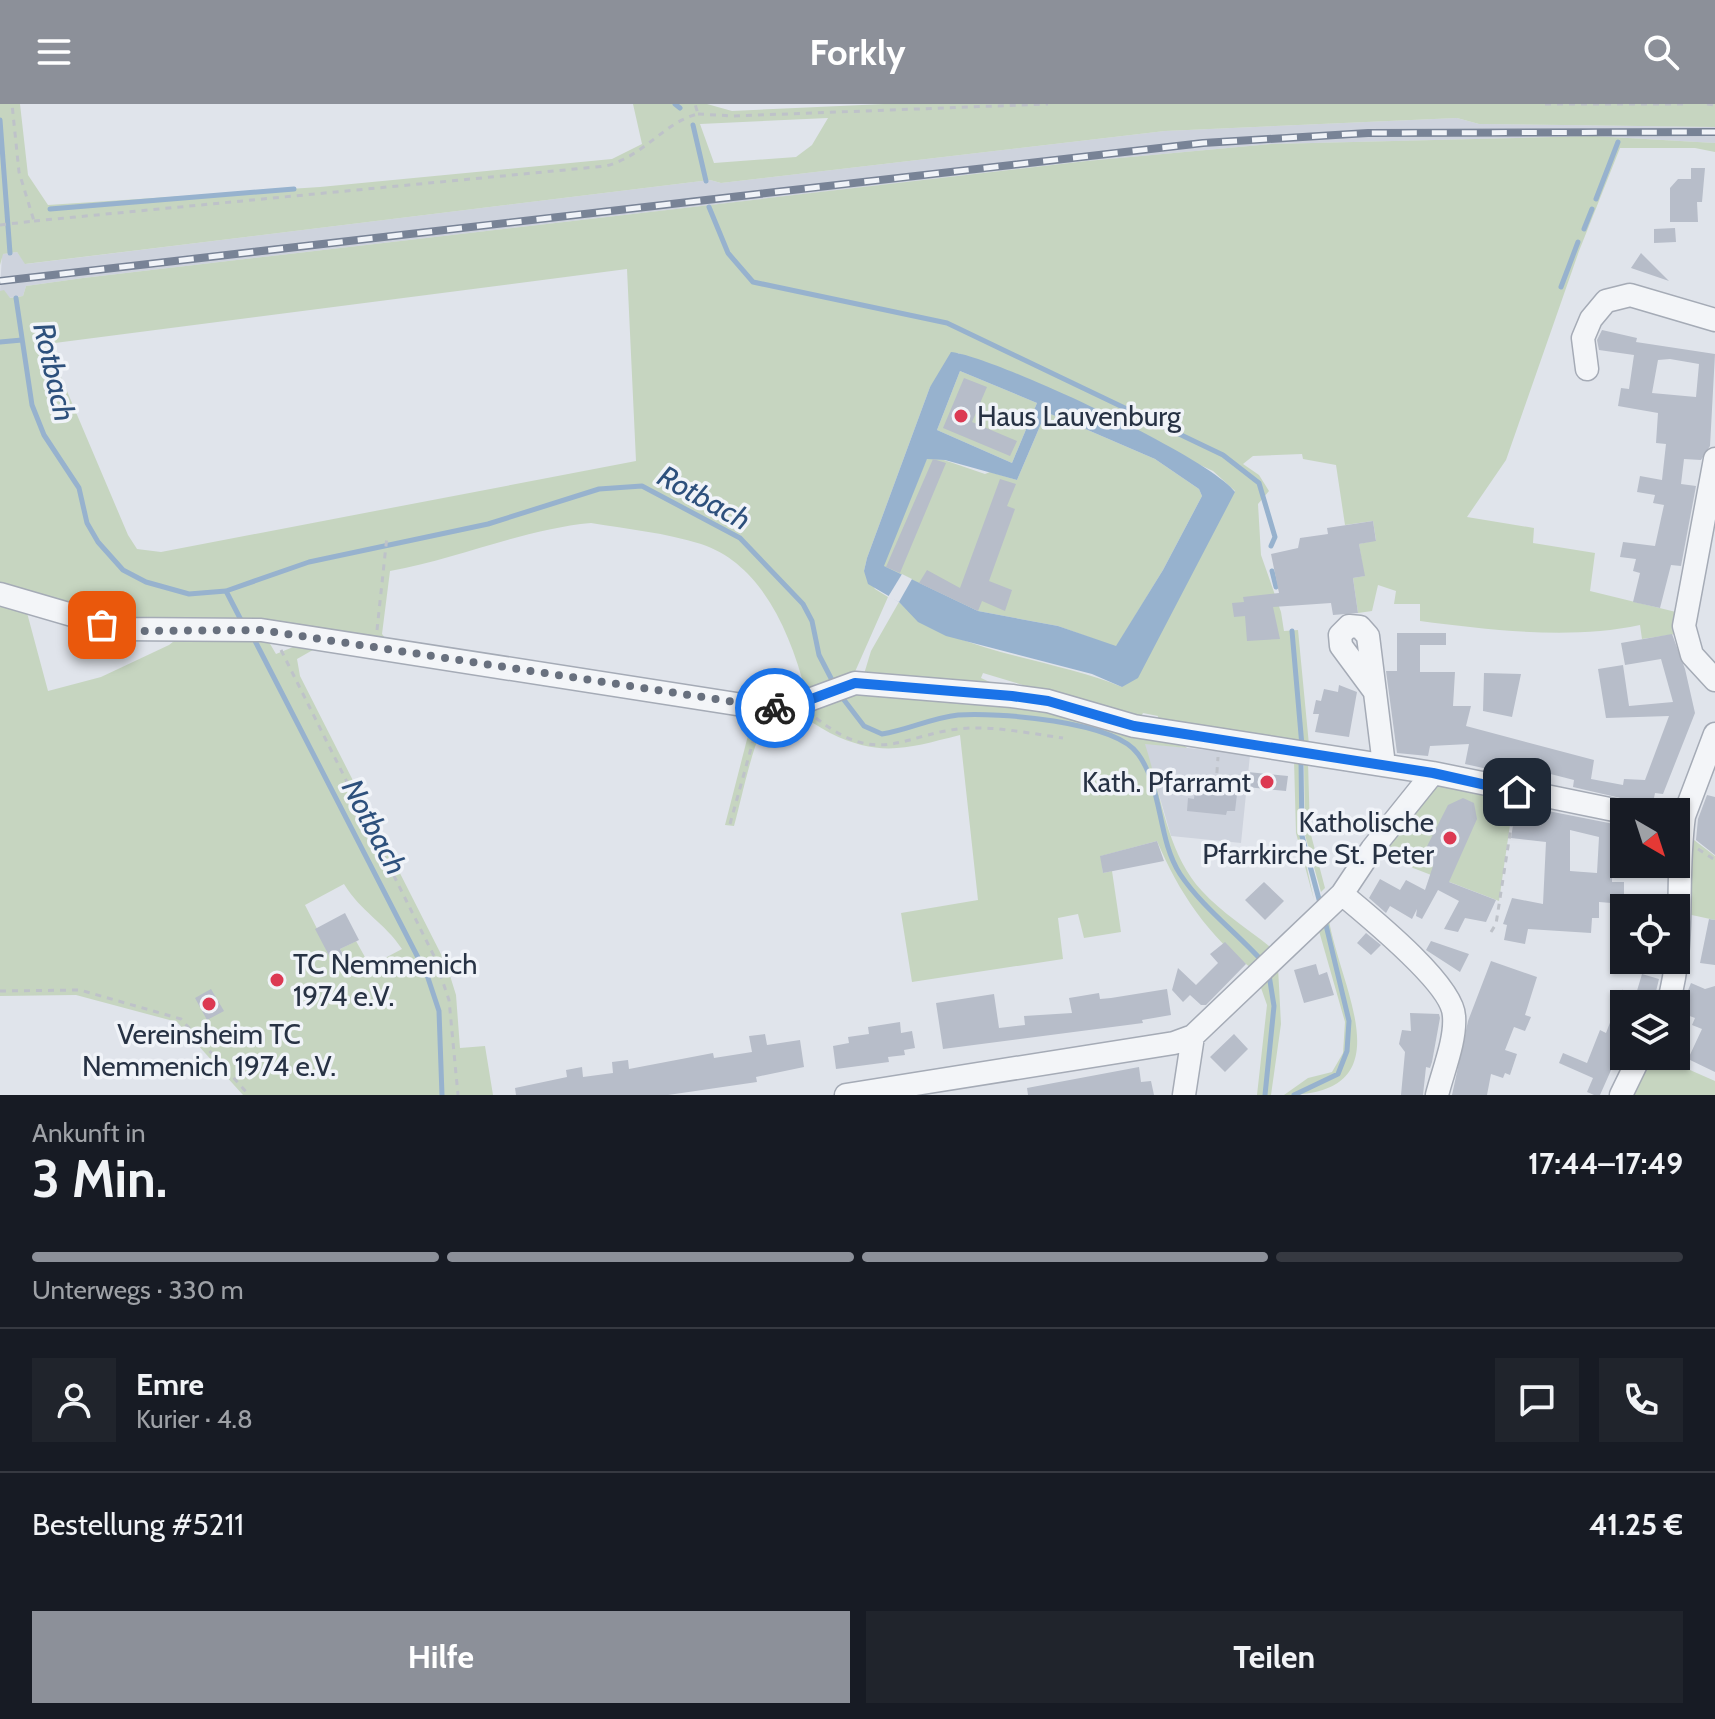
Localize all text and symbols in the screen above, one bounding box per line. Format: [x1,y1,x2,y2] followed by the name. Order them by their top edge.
[32,30,76,74] icon: menu
[809,30,906,74] text: Forkly
[1639,30,1683,74] icon: search
[25,319,84,425] water label: Rotbach
[977,399,1182,433] place label: Haus Lauvenburg
[952,407,970,425] marker: Haus Lauvenburg
[651,457,757,538] water label: Rotbach
[68,591,136,659] pin
[80,603,124,647] icon: bag
[735,668,815,748] courier
[753,686,797,730] icon: bike
[1483,758,1551,826] pin
[1082,765,1251,799] place label: Kath. Pfarramt
[1495,770,1539,814] icon: home
[334,773,415,881] water label: Notbach
[1258,773,1276,791] marker: Kath. Pfarramt
[1610,798,1690,878] north arrow
[1610,798,1690,1070] map controls
[1202,805,1434,871] place label: Katholische Pfarrkirche St. Peter
[1441,829,1459,847] marker: Katholische Pfarrkirche St. Peter
[1610,894,1690,974] button: locate
[293,947,477,1013] place label: TC Nemmenich 1974 e.V.
[268,971,286,989] marker: TC Nemmenich 1974 e.V.
[1610,990,1690,1070] button: layers
[200,995,218,1013] marker: Vereinsheim TC Nemmenich 1974 e.V.
[82,1017,336,1083] place label: Vereinsheim TC Nemmenich 1974 e.V.
[32,1117,146,1149] text: Ankunft in
[1528,1145,1683,1182] text: 17:44–17:49
[32,1147,167,1210] text: 3 Min.
[32,1274,243,1306] text: Unterwegs · 330 m
[32,1358,116,1442] button: person
[1495,1358,1579,1442] button: chat
[1599,1358,1683,1442] button: phone
[136,1366,204,1403] text: Emre
[136,1403,253,1435] text: Kurier · 4.8
[32,1506,244,1543] text: Bestellung #5211
[1589,1506,1683,1543] text: 41.25 €
[32,1611,850,1703] button: Hilfe
[866,1611,1683,1703] button: Teilen

